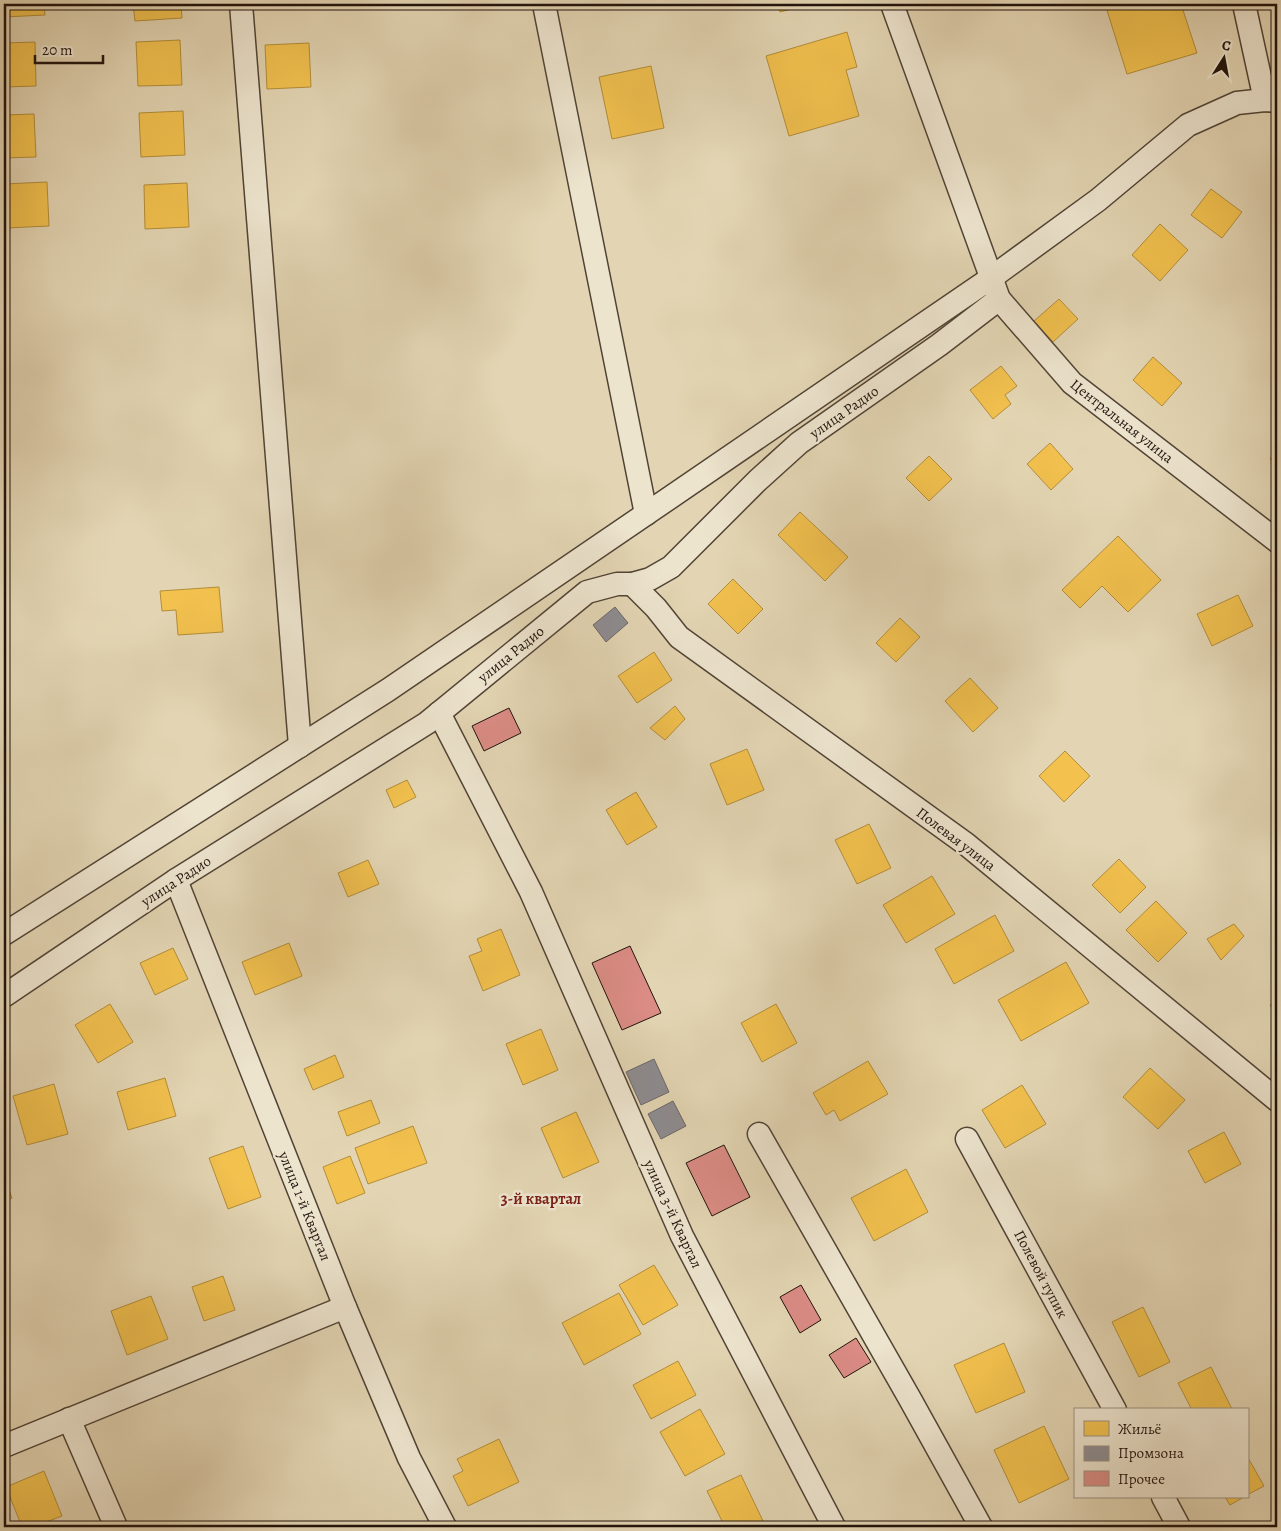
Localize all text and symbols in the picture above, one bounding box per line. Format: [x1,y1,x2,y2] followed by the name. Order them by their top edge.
[35,32,102,64] scale bar
[1198,32,1248,82] north arrow
[1220,36,1233,56] text: С
[42,40,73,60] text: 20 m
[1066,374,1178,468] street label: Центральная улица
[805,381,882,444] street label: улица Радио
[473,621,548,688] street label: улица Радио
[912,802,1000,876] street label: Полевая улица
[136,851,215,912] street label: улица Радио
[274,1147,336,1264] street label: улица 1-й Квартал
[639,1156,707,1271] street label: улица 3-й Квартал
[501,1188,581,1210] district label: 3-й квартал
[1009,1226,1073,1322] street label: Полевой тупик
[1074,1408,1248,1498] legend
[1118,1419,1161,1439] text: Жильё
[1118,1443,1184,1463] text: Промзона
[1118,1469,1165,1489] text: Прочее

